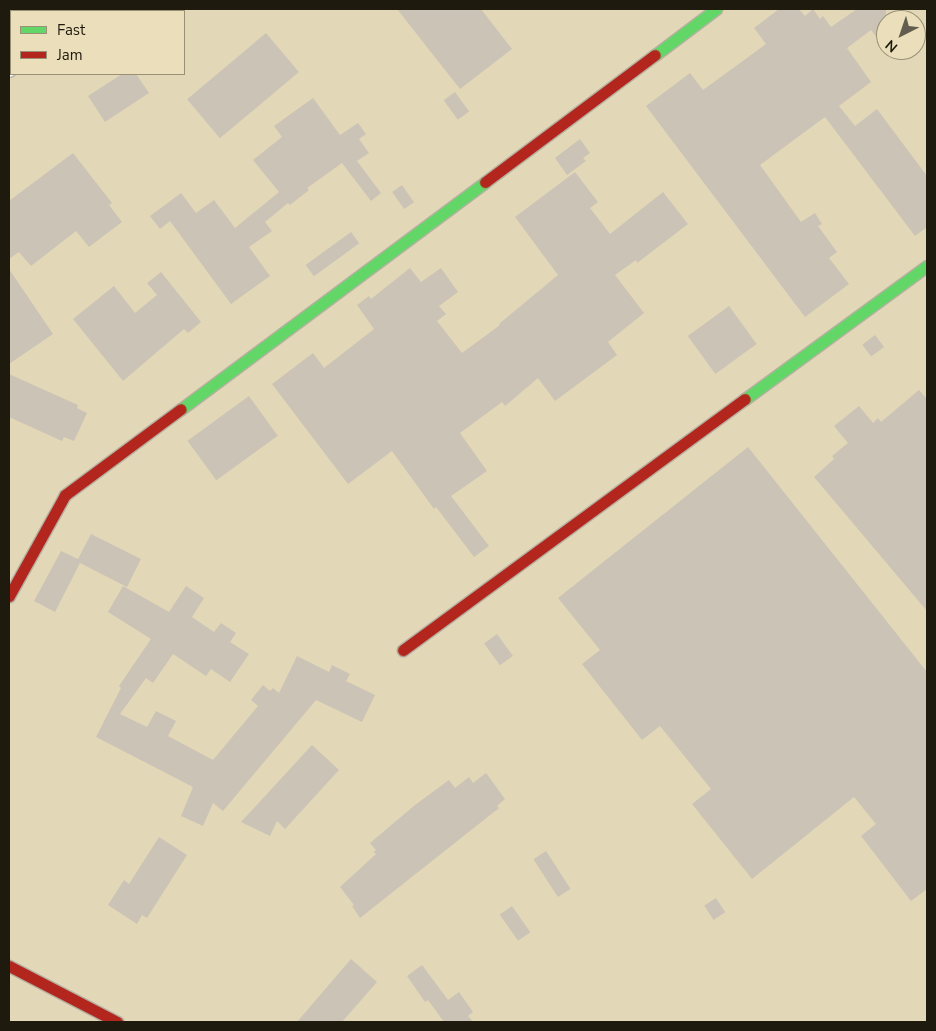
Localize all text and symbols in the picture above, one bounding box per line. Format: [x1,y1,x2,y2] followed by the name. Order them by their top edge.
[10,10,185,75] legend
[876,10,926,60] north arrow
[57,20,85,40] text: Fast
[881,35,902,57] text: N
[57,45,83,65] text: Jam

